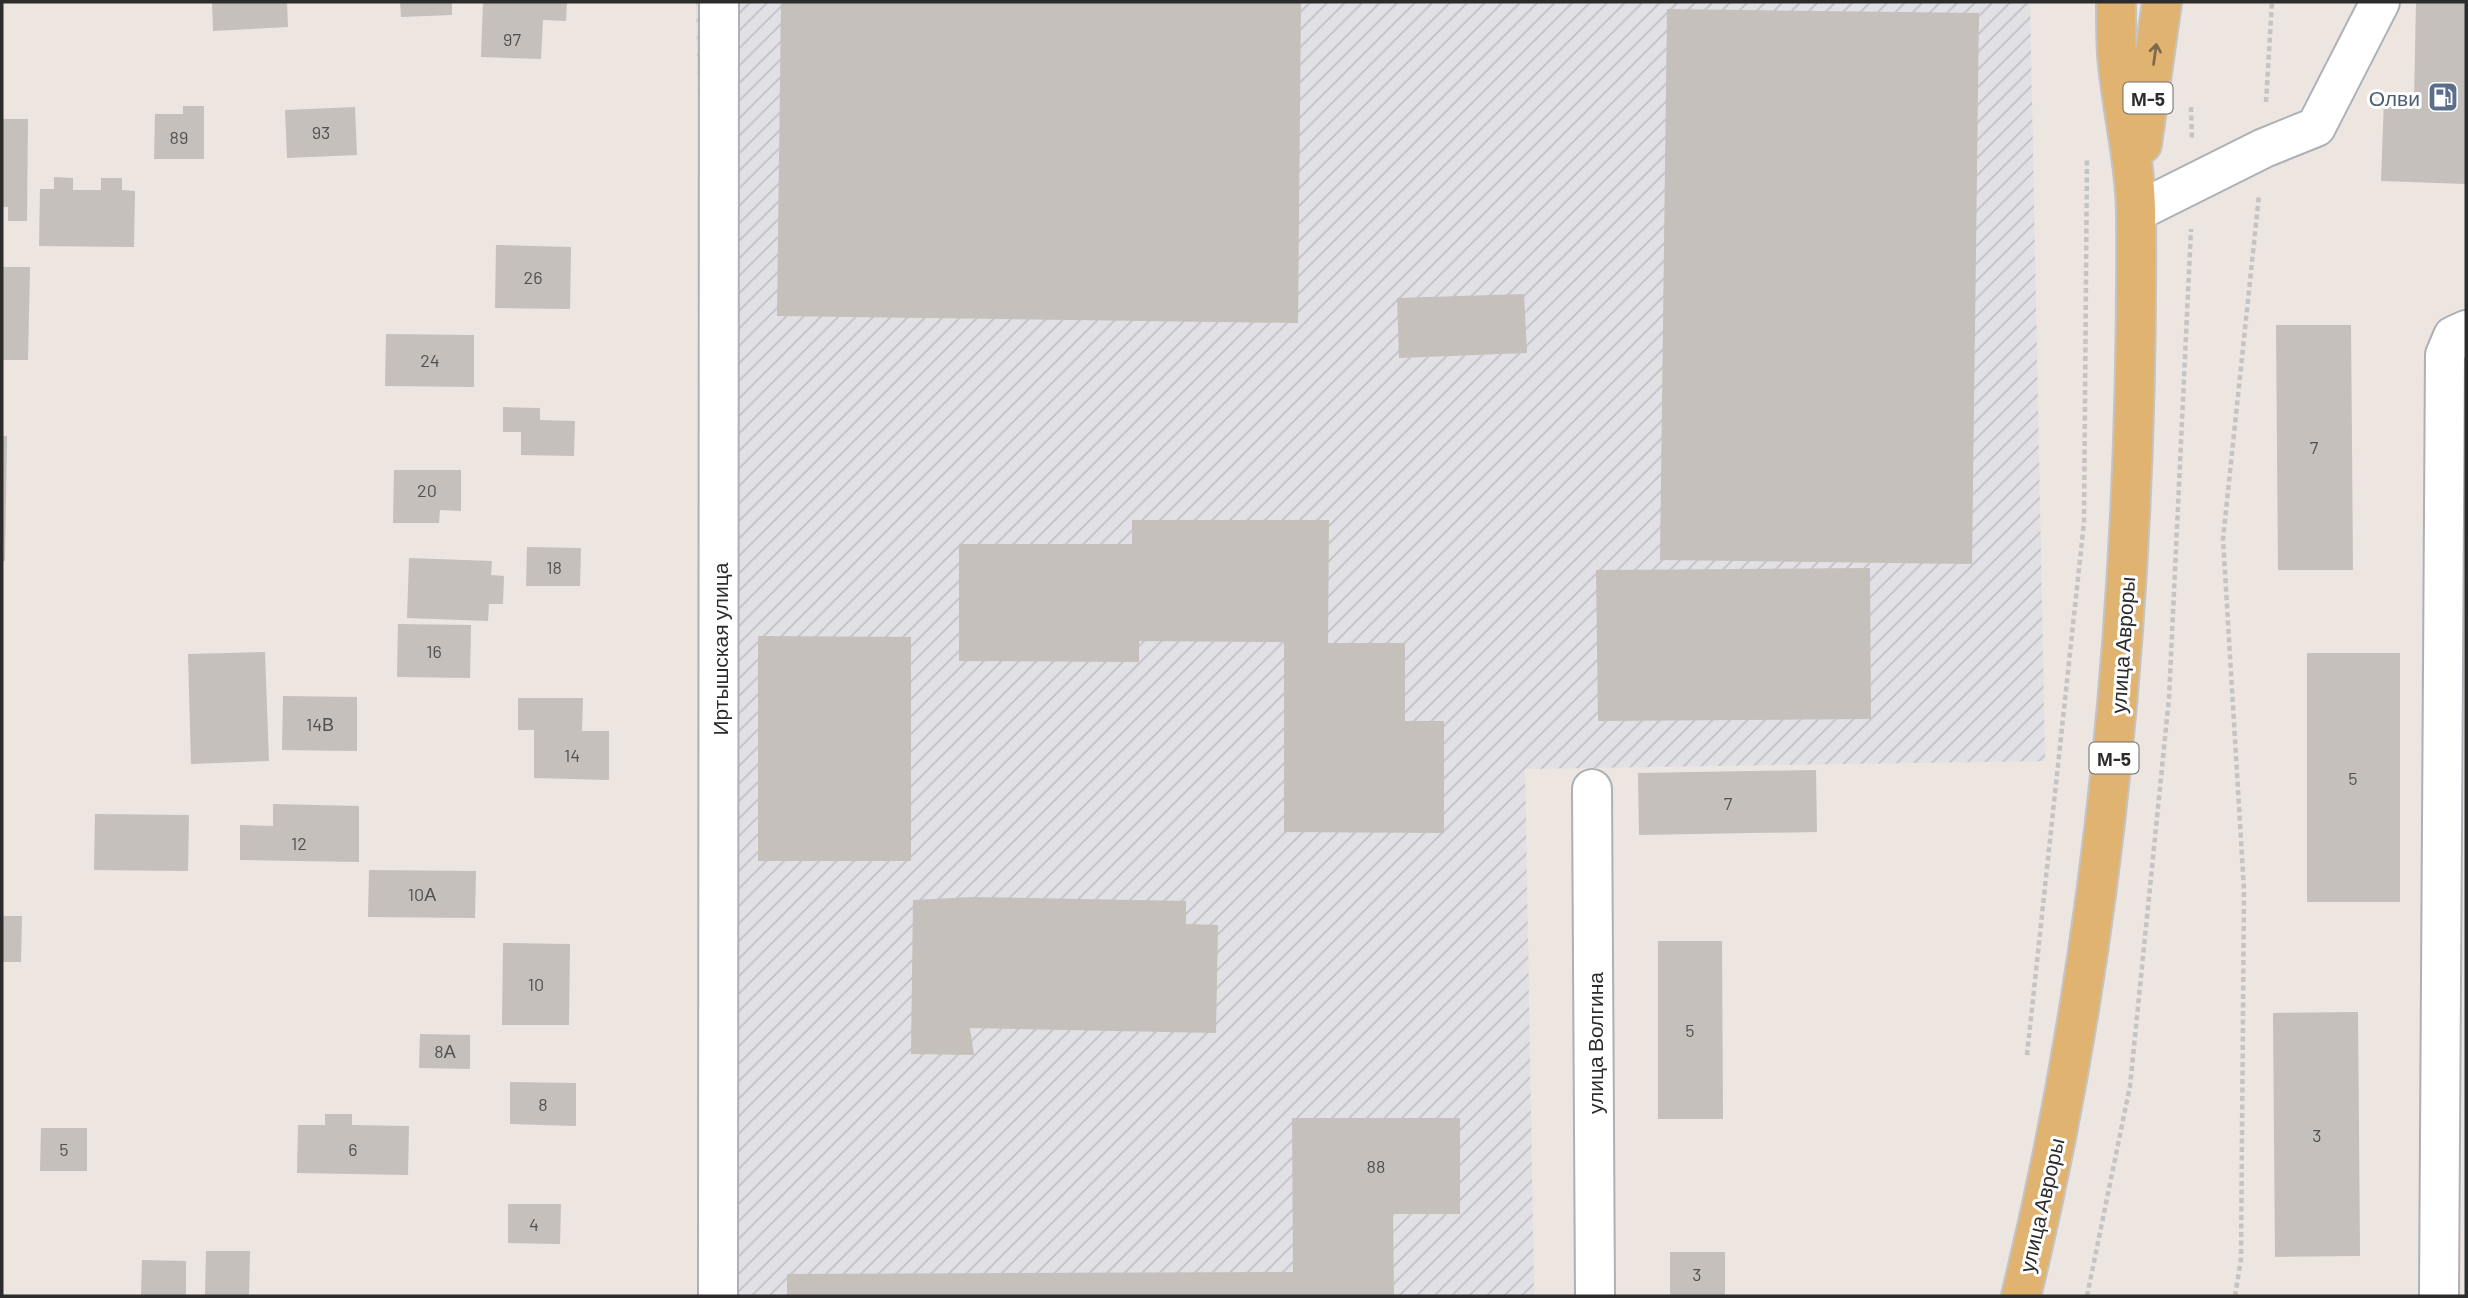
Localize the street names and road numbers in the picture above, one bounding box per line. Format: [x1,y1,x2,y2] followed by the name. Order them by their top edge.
[2124,82,2172,114] road number: М-5
[707,562,732,736] street label: Иртышская улица
[2105,576,2139,714] street label: улица Авроры
[2090,743,2138,774] road number: М-5
[1582,972,1607,1114] street label: улица Волгина
[2013,1135,2069,1275] street label: улица Авроры

